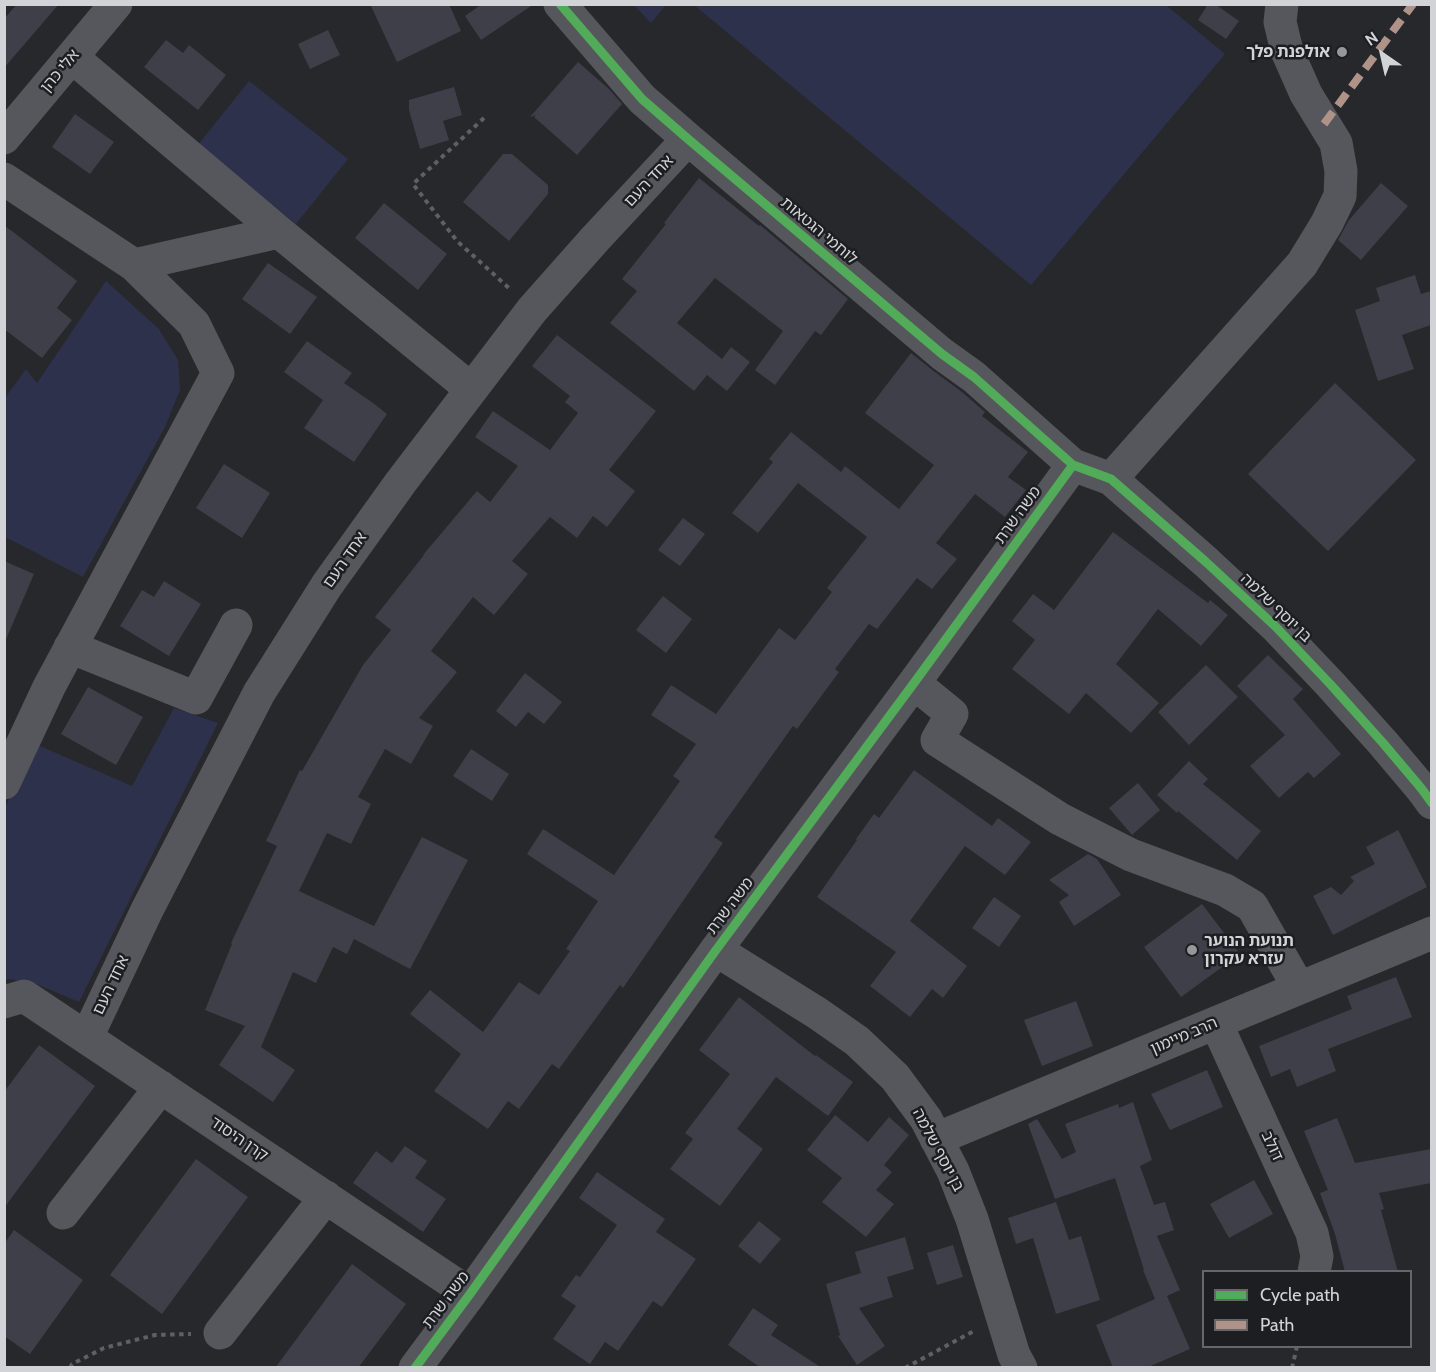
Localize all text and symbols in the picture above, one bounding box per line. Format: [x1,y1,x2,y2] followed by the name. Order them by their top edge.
[1352,24,1412,84] north arrow
[1362,28,1382,50] text: N
[1246,42,1330,62] place label: אולפנת פלך
[1335,45,1349,59] marker: אולפנת פלך
[37,46,83,96] street label: אלי כהן
[620,151,678,211] street label: אחד העם
[777,193,861,269] street label: לוחמי הגטאות
[991,482,1045,548] street label: משה שרת
[319,529,371,591] street label: אחד העם
[1236,569,1316,647] street label: בן יוסף שלמה
[702,874,758,938] street label: משה שרת
[1204,931,1294,969] place label: תנועת הנוער עזרא עקרון
[1185,943,1199,957] marker: תנועת הנוער עזרא עקרון
[89,952,133,1018] street label: אחד העם
[1148,1013,1220,1059] street label: הרב מיימון
[908,1105,968,1195] street label: בן יוסף שלמה
[206,1113,272,1165] street label: קרן היסוד
[1257,1128,1287,1164] street label: דולב
[418,1268,474,1332] street label: משה שרת
[1202,1270,1412,1348] legend
[1260,1284,1340,1306] text: Cycle path
[1260,1314,1294,1336] text: Path

